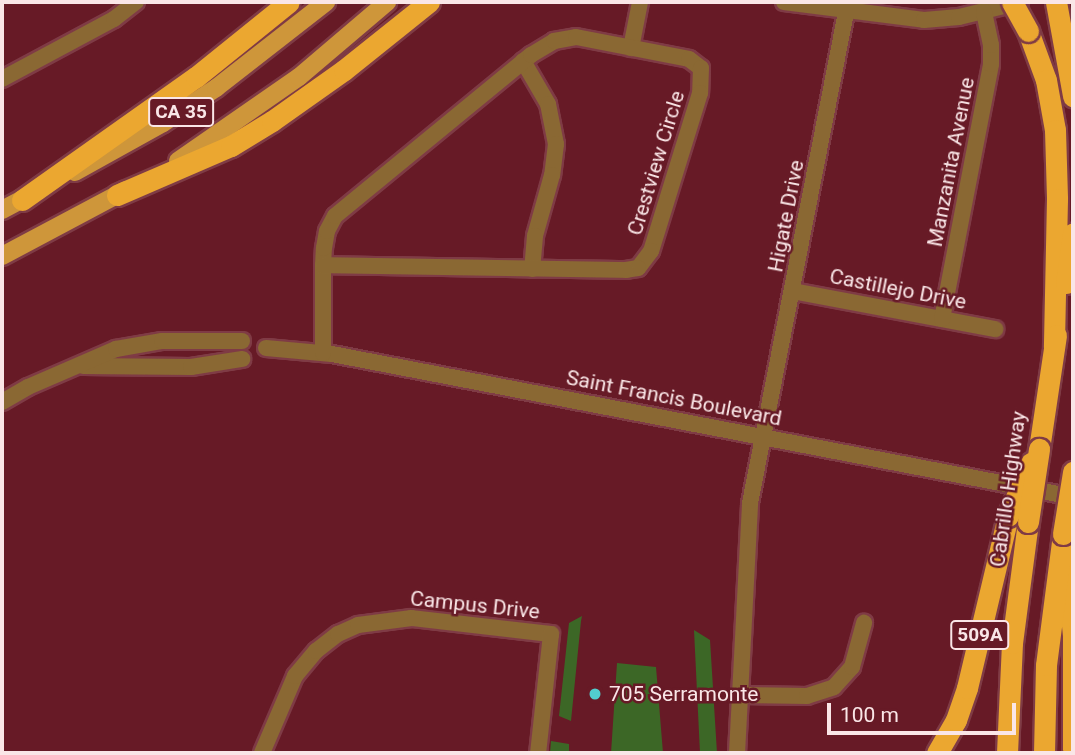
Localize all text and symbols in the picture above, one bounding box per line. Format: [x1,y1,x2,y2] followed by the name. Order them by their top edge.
[922,75,980,249] street label: Manzanita Avenue
[622,88,690,238] street label: Crestview Circle
[148,96,214,128] road number: CA 35
[763,158,809,274] street label: Higate Drive
[828,263,968,315] street label: Castillejo Drive
[564,365,784,431] street label: Saint Francis Boulevard
[985,410,1031,568] street label: Cabrillo Highway
[409,586,541,624] street label: Campus Drive
[950,620,1010,650] road number: 509A
[609,681,758,707] place label: 705 Serramonte
[587,686,603,702] marker: 705 Serramonte
[830,688,1019,732] scale bar
[840,703,899,727] text: 100 m

